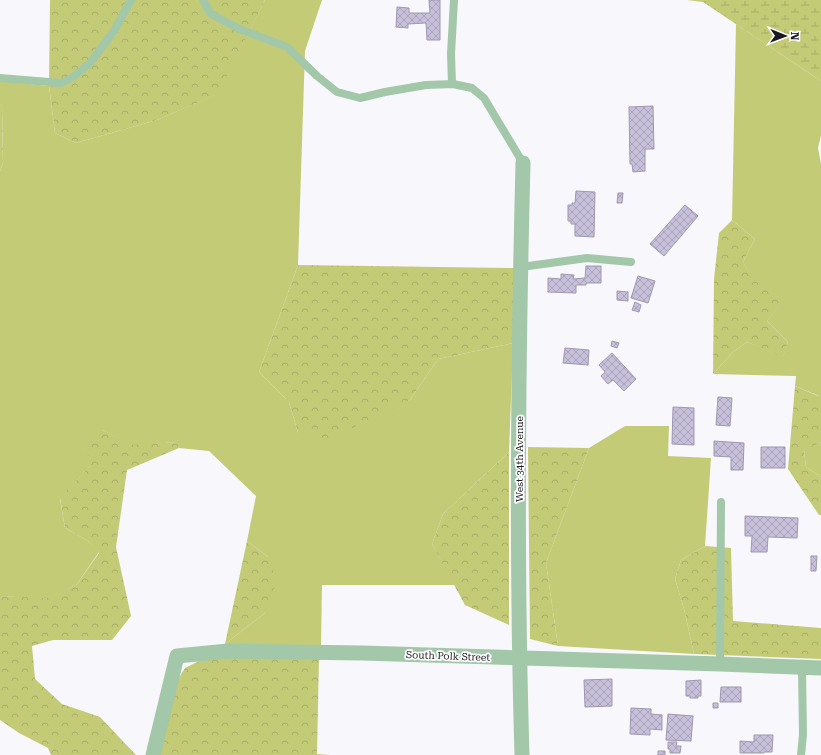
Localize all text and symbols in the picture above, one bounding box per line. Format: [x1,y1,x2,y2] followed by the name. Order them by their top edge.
[765,16,805,56] north arrow
[788,32,801,41] text: N
[514,415,525,502] street label: West 34th Avenue
[406,649,491,663] street label: South Polk Street

